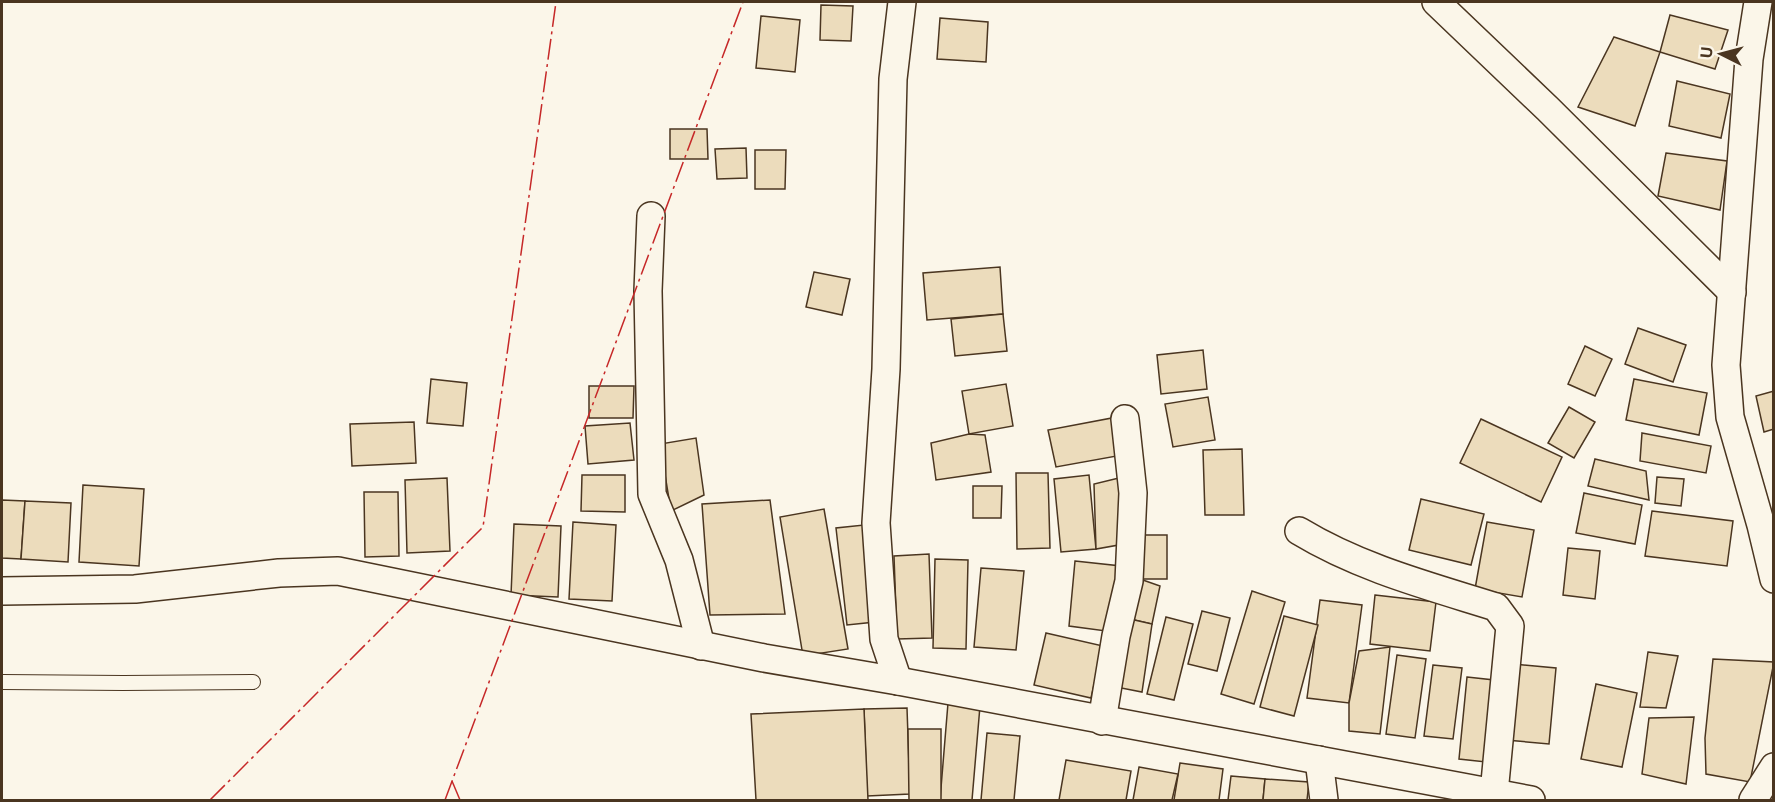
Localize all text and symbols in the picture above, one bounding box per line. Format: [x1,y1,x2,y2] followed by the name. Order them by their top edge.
[1691,24,1751,84] north arrow
[1695,45,1718,60] text: U

